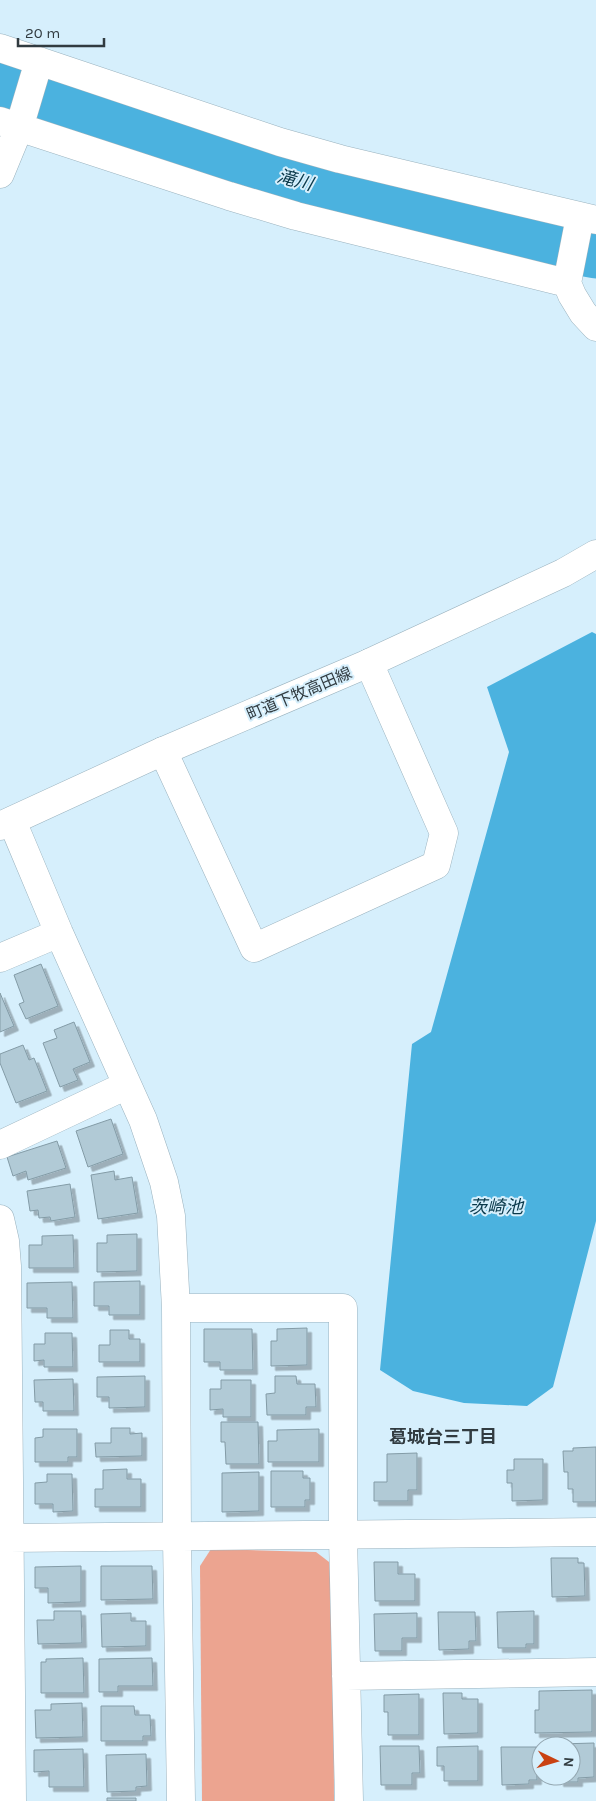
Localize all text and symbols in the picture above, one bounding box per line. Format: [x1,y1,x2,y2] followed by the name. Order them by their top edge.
[18,15,104,47] scale bar
[25,24,60,42] text: 20 m
[275,165,317,196] water label: 滝川
[244,663,354,724] street label: 町道下牧高田線
[469,1196,525,1218] water label: 茨崎池
[389,1426,497,1448] district label: 葛城台三丁目
[531,1736,581,1786] north arrow
[560,1756,577,1768] text: N

